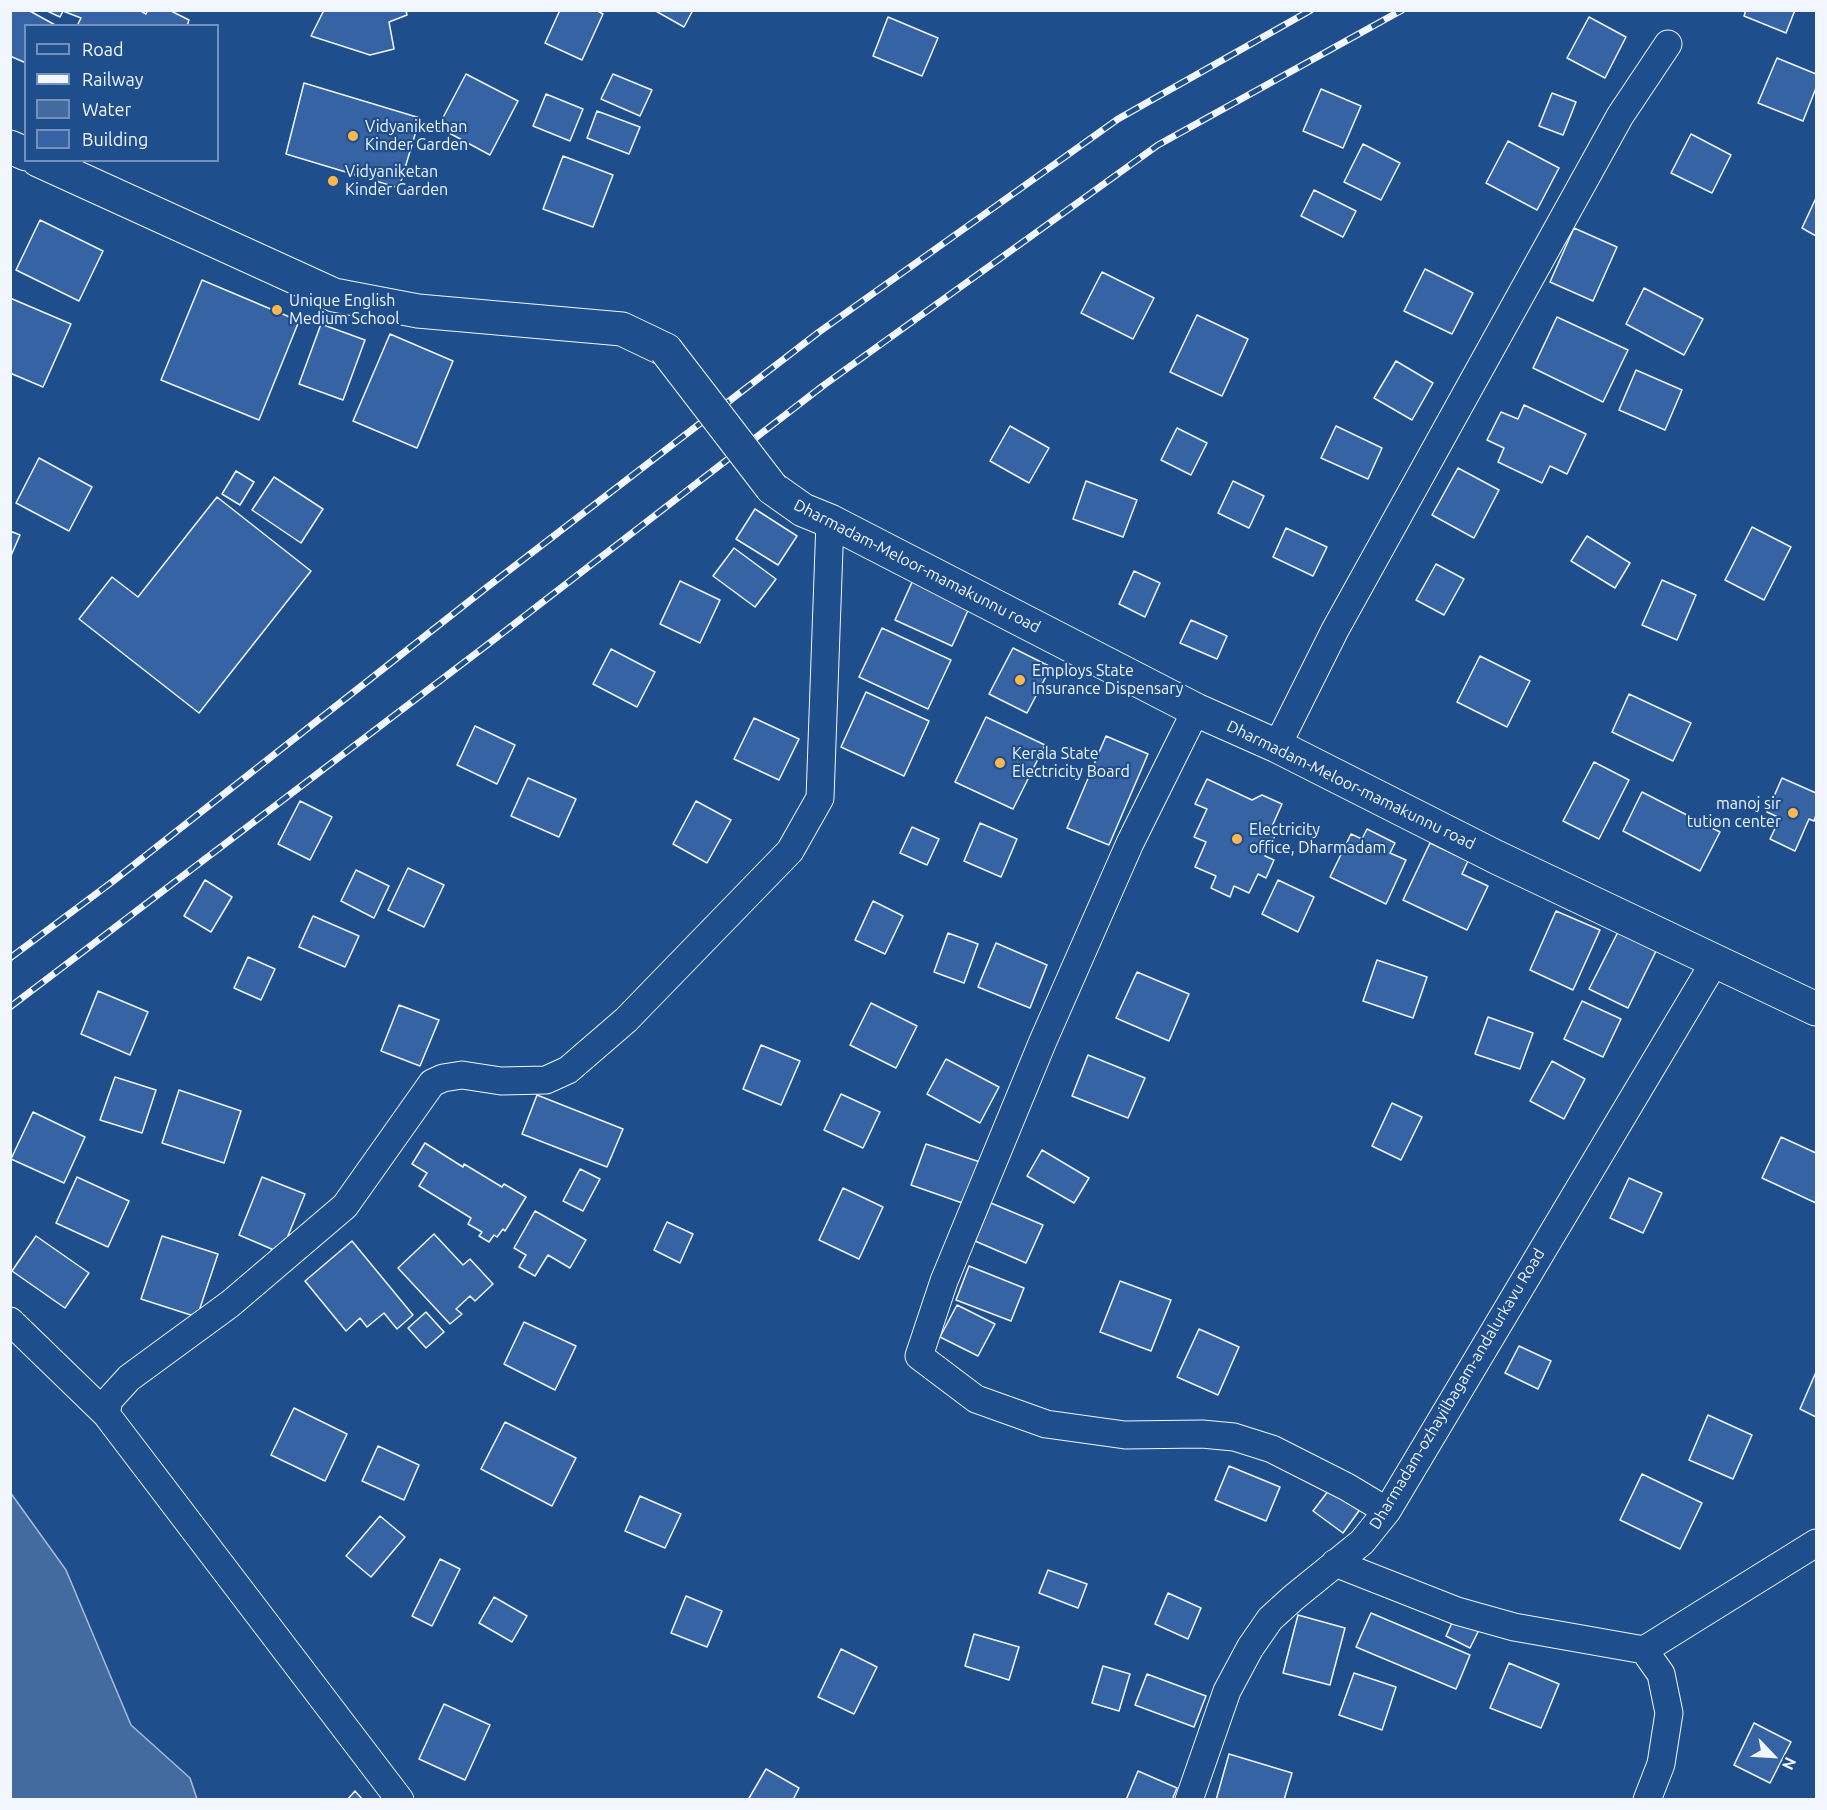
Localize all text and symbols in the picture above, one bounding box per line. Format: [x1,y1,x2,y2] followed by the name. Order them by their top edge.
[24,24,219,162] legend
[82,39,124,59] text: Road
[82,69,143,89] text: Railway
[82,99,131,119] text: Water
[365,117,468,155] place label: Vidyanikethan Kinder Garden
[82,129,148,149] text: Building
[346,129,360,143] marker: Vidyanikethan Kinder Garden
[345,162,448,200] place label: Vidyaniketan Kinder Garden
[326,174,340,188] marker: Vidyaniketan Kinder Garden
[289,291,399,329] place label: Unique English Medium School
[270,303,284,317] marker: Unique English Medium School
[791,495,1043,637] street label: Dharmadam-Meloor-mamakunnu road
[1032,661,1183,699] place label: Employs State Insurance Dispensary
[1013,673,1027,687] marker: Employs State Insurance Dispensary
[1224,716,1478,854] street label: Dharmadam-Meloor-mamakunnu road
[1012,744,1130,782] place label: Kerala State Electricity Board
[993,756,1007,770] marker: Kerala State Electricity Board
[1687,794,1781,832] place label: manoj sir tution center
[1786,806,1800,820] marker: manoj sir tution center
[1249,820,1386,858] place label: Electricity office, Dharmadam
[1230,832,1244,846] marker: Electricity office, Dharmadam
[1365,1245,1549,1533] street label: Dharmadam-ozhayilbagam-andalurkavu Road
[1743,1726,1803,1786] north arrow
[1779,1754,1800,1773] text: N

